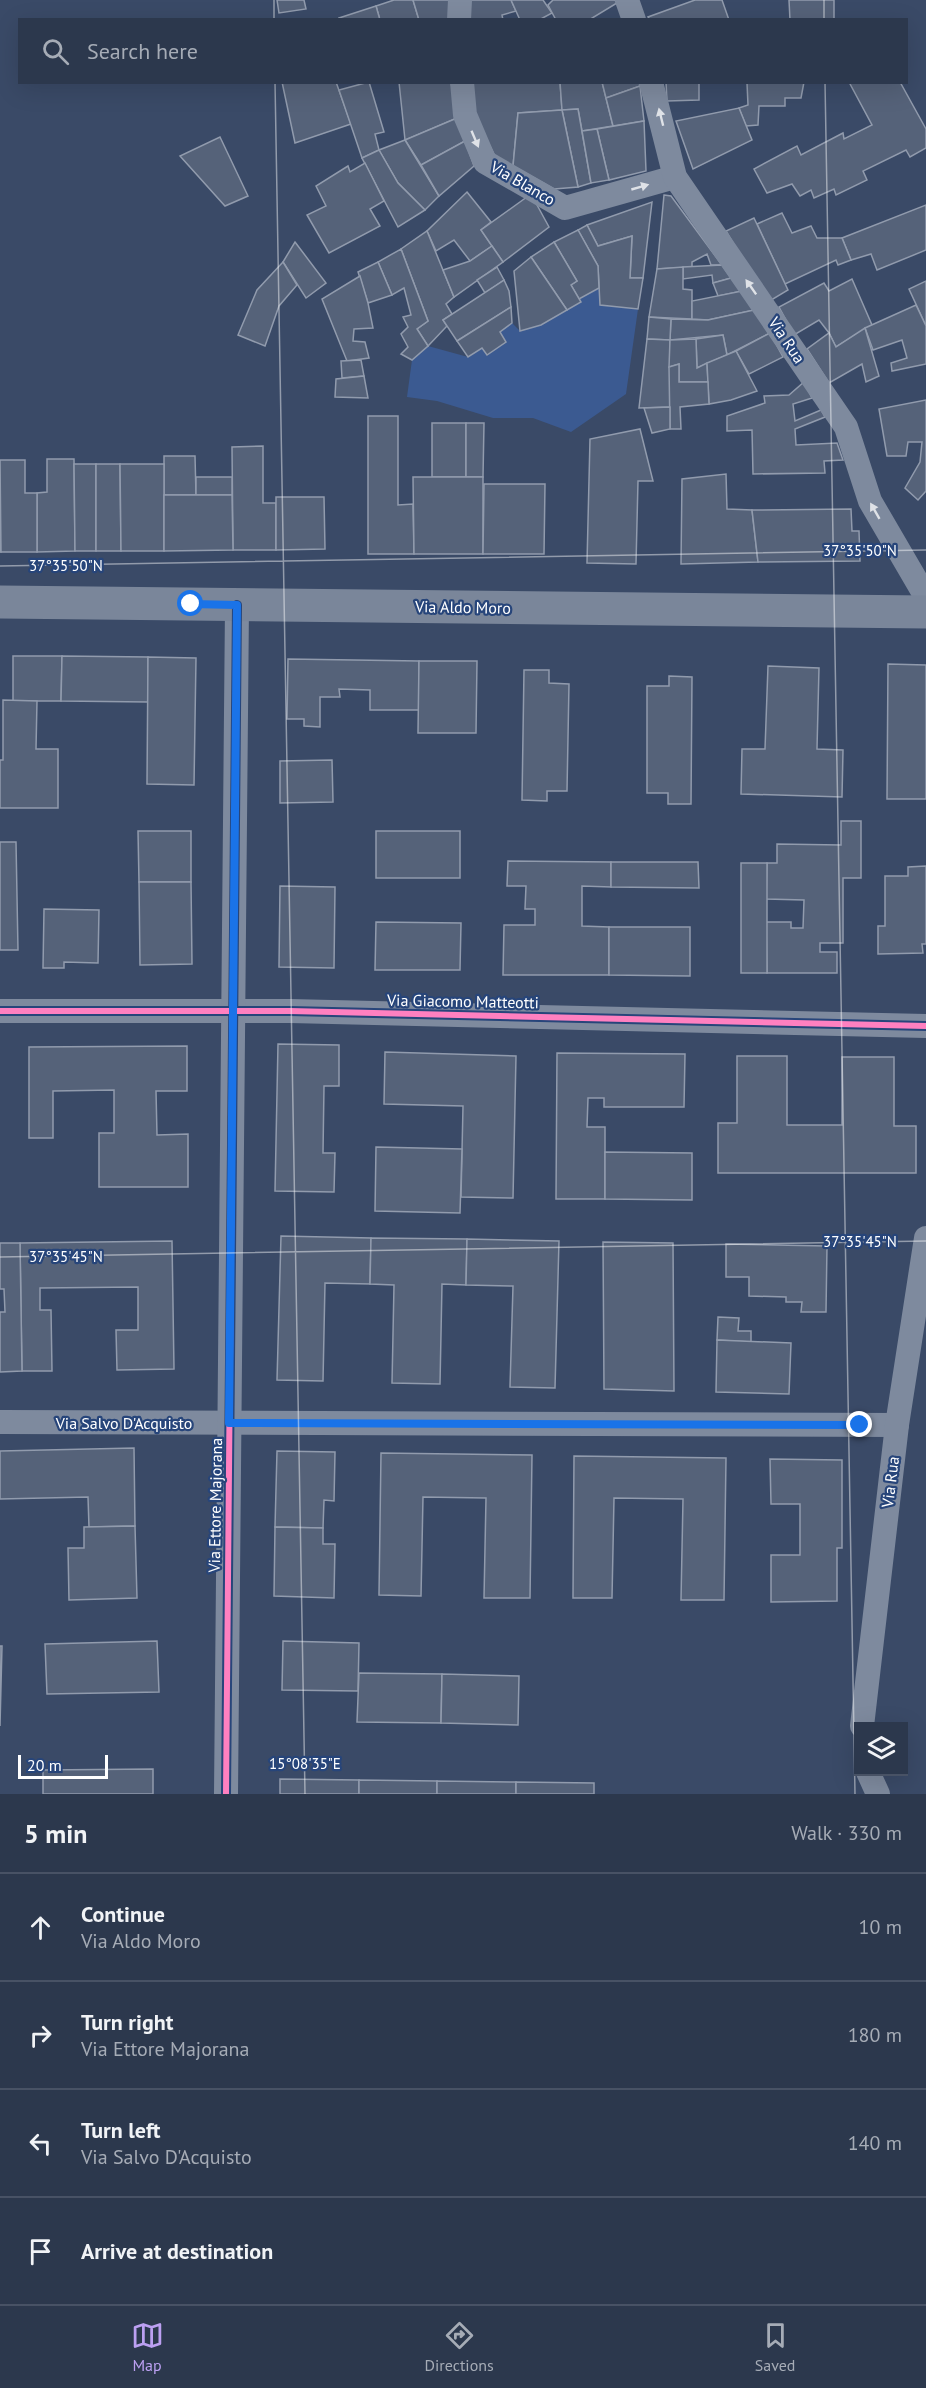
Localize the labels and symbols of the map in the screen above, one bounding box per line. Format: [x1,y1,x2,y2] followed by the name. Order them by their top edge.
[655,108,665,127] one-way arrow
[470,130,480,148] one-way arrow
[486,156,559,210] street label: Via Blanco
[631,182,649,191] one-way arrow
[745,280,757,296] one-way arrow
[764,312,810,367] street label: Via Rua
[871,502,881,519] one-way arrow
[823,541,897,560] text: 37°35'50"N
[29,556,103,575] text: 37°35'50"N
[177,590,203,616] route start
[414,596,511,618] street label: Via Aldo Moro
[386,990,539,1012] street label: Via Giacomo Matteotti
[823,1232,897,1251] text: 37°35'45"N
[29,1247,103,1266] text: 37°35'45"N
[846,1411,872,1437] route end
[55,1413,192,1433] street label: Via Salvo D'Acquisto
[204,1437,226,1574] street label: Via Ettore Majorana
[877,1455,903,1510] street label: Via Rua
[18,1752,108,1780] scale bar
[269,1754,341,1773] text: 15°08'35"E

